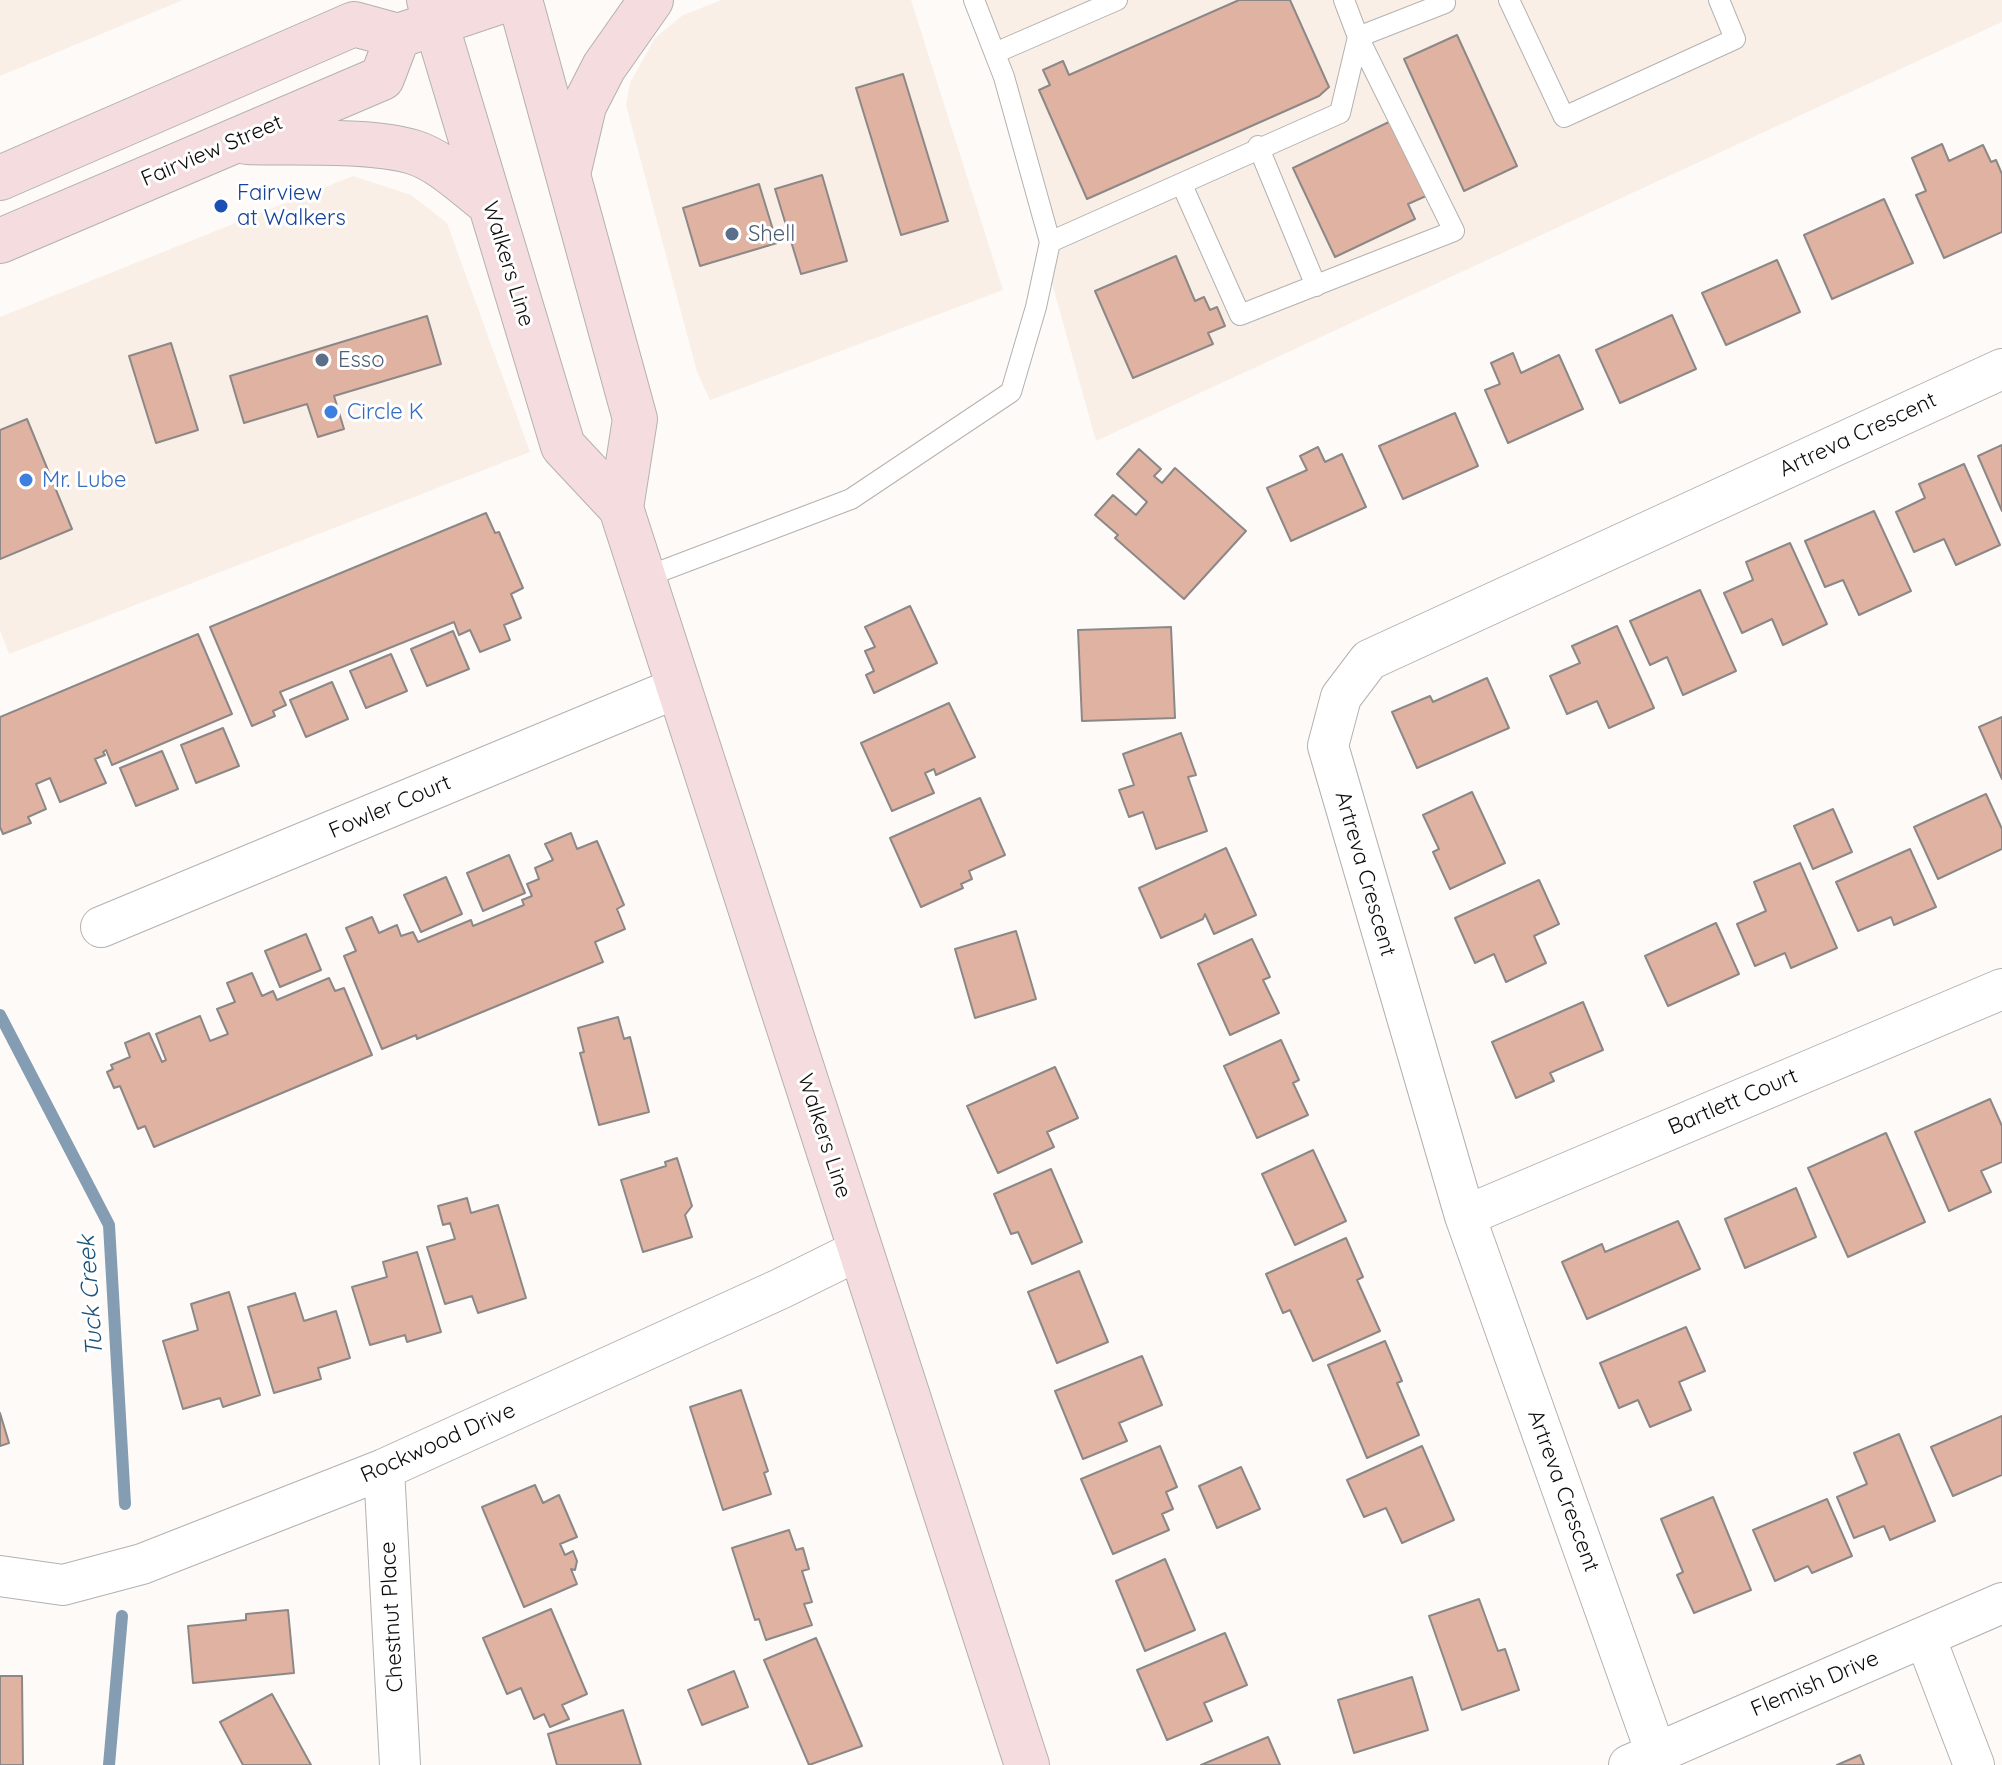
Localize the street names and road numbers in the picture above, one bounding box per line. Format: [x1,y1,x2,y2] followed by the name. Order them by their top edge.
[137,109,287,193] street label: Fairview Street
[476,198,540,330] street label: Walkers Line
[1775,387,1941,483] street label: Artreva Crescent
[325,769,455,845] street label: Fowler Court
[1329,788,1401,960] street label: Artreva Crescent
[1664,1063,1802,1141] street label: Bartlett Court
[791,1070,857,1202] street label: Walkers Line
[357,1397,519,1489] street label: Rockwood Drive
[1521,1406,1605,1576] street label: Artreva Crescent
[375,1541,409,1693] street label: Chestnut Place
[1747,1645,1883,1723] street label: Flemish Drive

